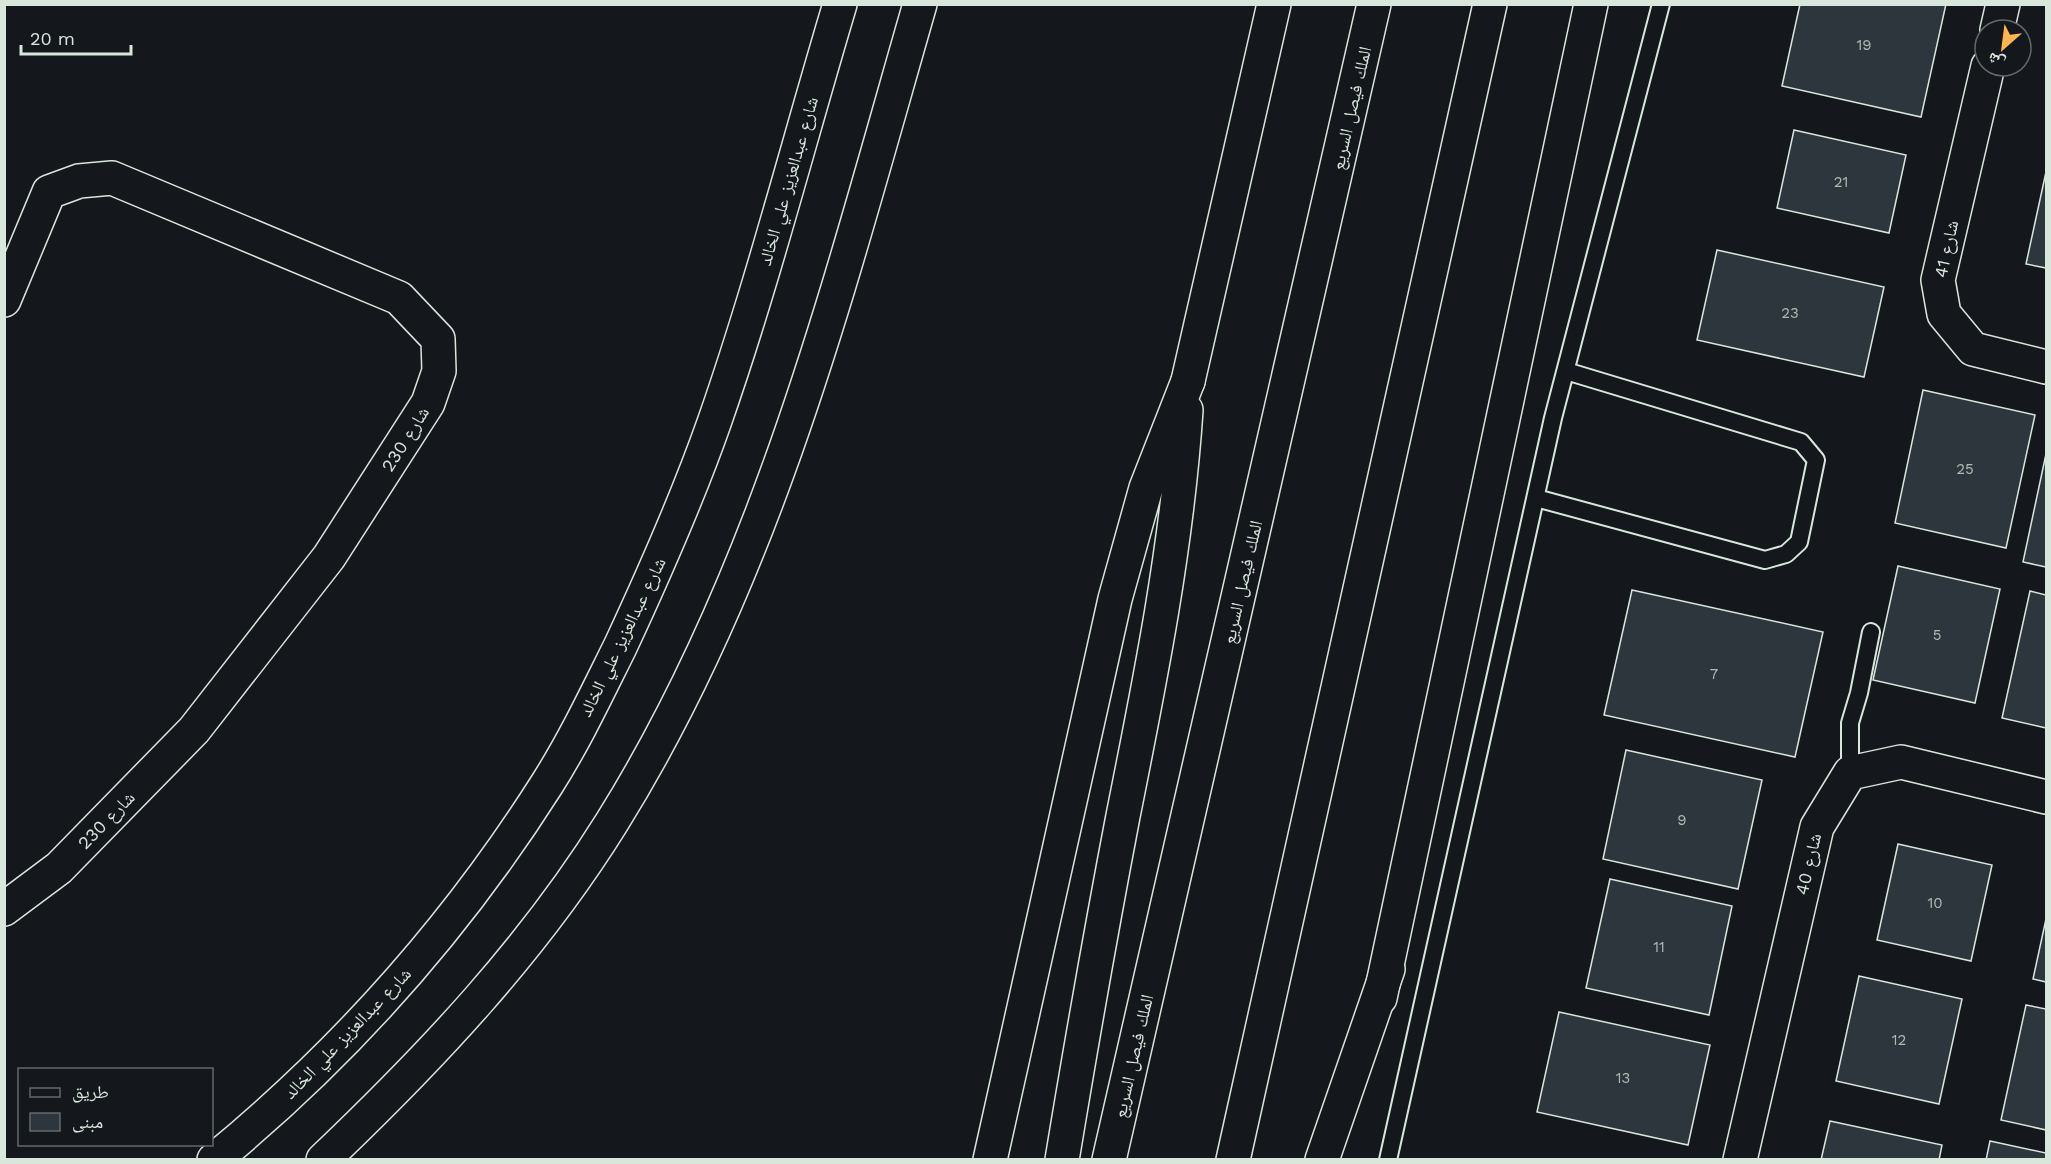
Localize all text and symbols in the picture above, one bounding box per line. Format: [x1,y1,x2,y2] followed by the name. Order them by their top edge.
[21,18,130,56] scale bar
[1973,18,2033,78] north arrow
[30,28,75,49] text: 20 m
[1856,36,1872,54] house number: 19
[1327,44,1377,172] street label: الملك فيصل السريع
[1984,48,2008,73] text: ش
[754,94,827,269] street label: شارع عبدالعزيز علي الخالد
[1834,173,1848,191] house number: 21
[1930,218,1963,280] street label: شارع 41
[1781,304,1799,322] house number: 23
[377,403,434,476] street label: شارع 230
[1956,460,1974,478] house number: 25
[1218,518,1268,646] street label: الملك فيصل السريع
[574,554,674,722] street label: شارع عبدالعزيز علي الخالد
[1933,626,1941,644] house number: 5
[1710,665,1718,683] house number: 7
[73,787,139,854] street label: شارع 230
[1677,811,1687,829] house number: 9
[1791,831,1826,897] street label: شارع 40
[1927,894,1943,912] house number: 10
[1653,938,1665,956] house number: 11
[279,963,418,1106] street label: شارع عبدالعزيز علي الخالد
[1109,992,1159,1120] street label: الملك فيصل السريع
[1892,1031,1906,1049] house number: 12
[18,1068,213,1146] legend
[1616,1069,1630,1087] house number: 13
[72,1081,109,1103] text: طريق
[72,1111,103,1133] text: مبنى

